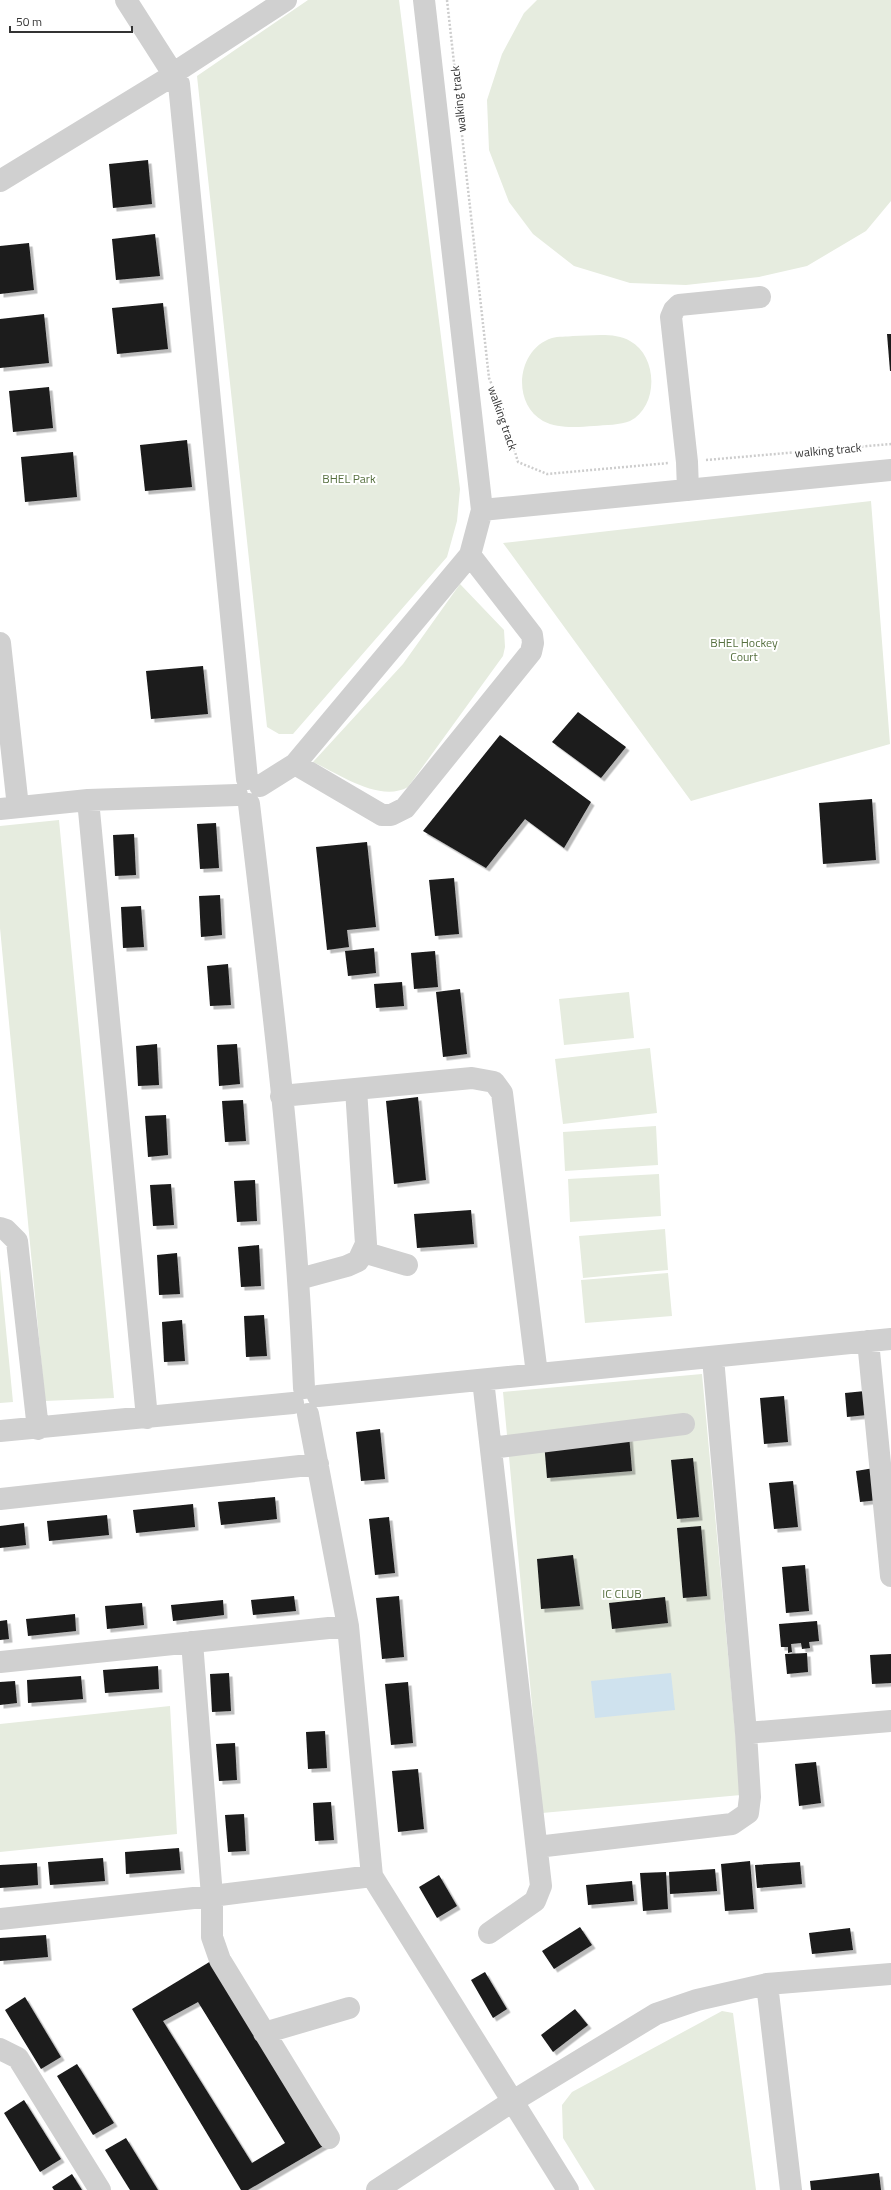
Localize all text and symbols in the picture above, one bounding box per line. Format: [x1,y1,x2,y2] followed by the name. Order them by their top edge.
[10,8,132,34] scale bar
[16,12,42,31] text: 50 m
[445,65,471,133] street label: walking track
[483,383,523,453] street label: walking track
[794,438,862,462] street label: walking track
[322,469,376,488] park label: BHEL Park
[710,633,778,666] park label: BHEL Hockey Court
[602,1584,642,1603] park label: IC CLUB

